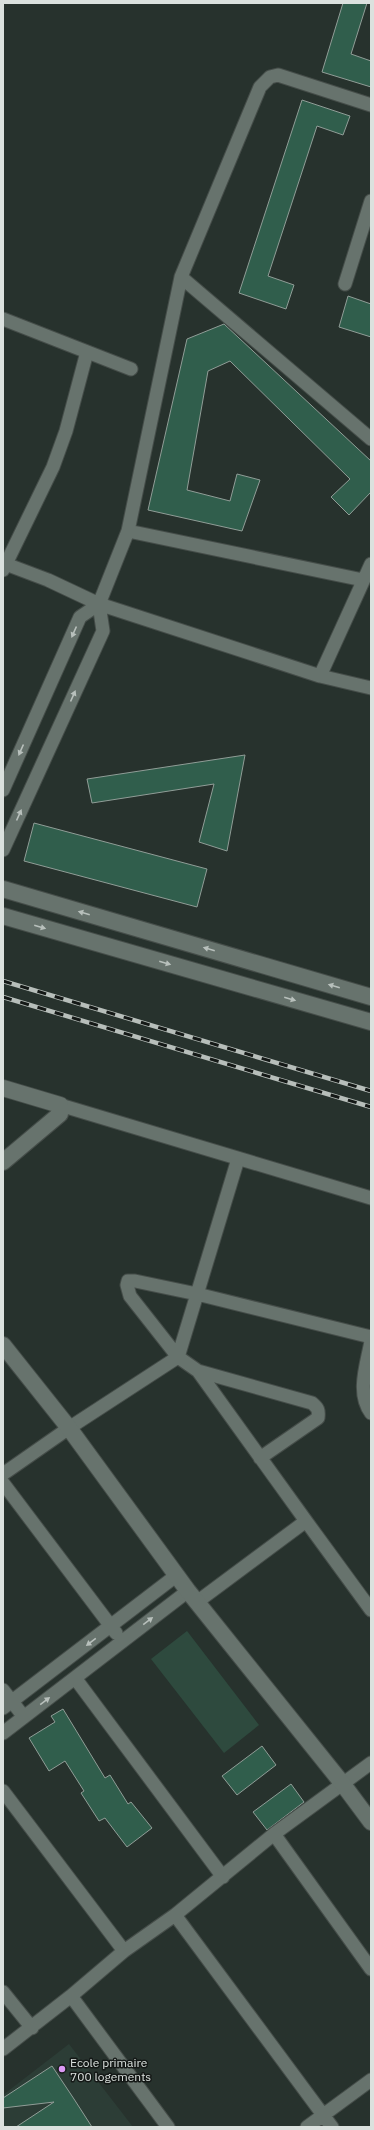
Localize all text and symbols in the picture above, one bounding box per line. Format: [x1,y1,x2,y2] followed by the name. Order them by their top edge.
[71,626,77,637] one-way arrow
[70,691,76,702] one-way arrow
[18,745,24,756] one-way arrow
[16,809,22,820] one-way arrow
[78,910,90,916] one-way arrow
[35,924,47,930] one-way arrow
[203,946,215,952] one-way arrow
[160,960,172,966] one-way arrow
[327,983,339,989] one-way arrow
[285,996,297,1002] one-way arrow
[142,1617,153,1625] one-way arrow
[85,1638,96,1646] one-way arrow
[40,1697,51,1705] one-way arrow
[70,2055,151,2084] place label: Ecole primaire 700 logements
[57,2064,67,2074] marker: Ecole primaire 700 logements

